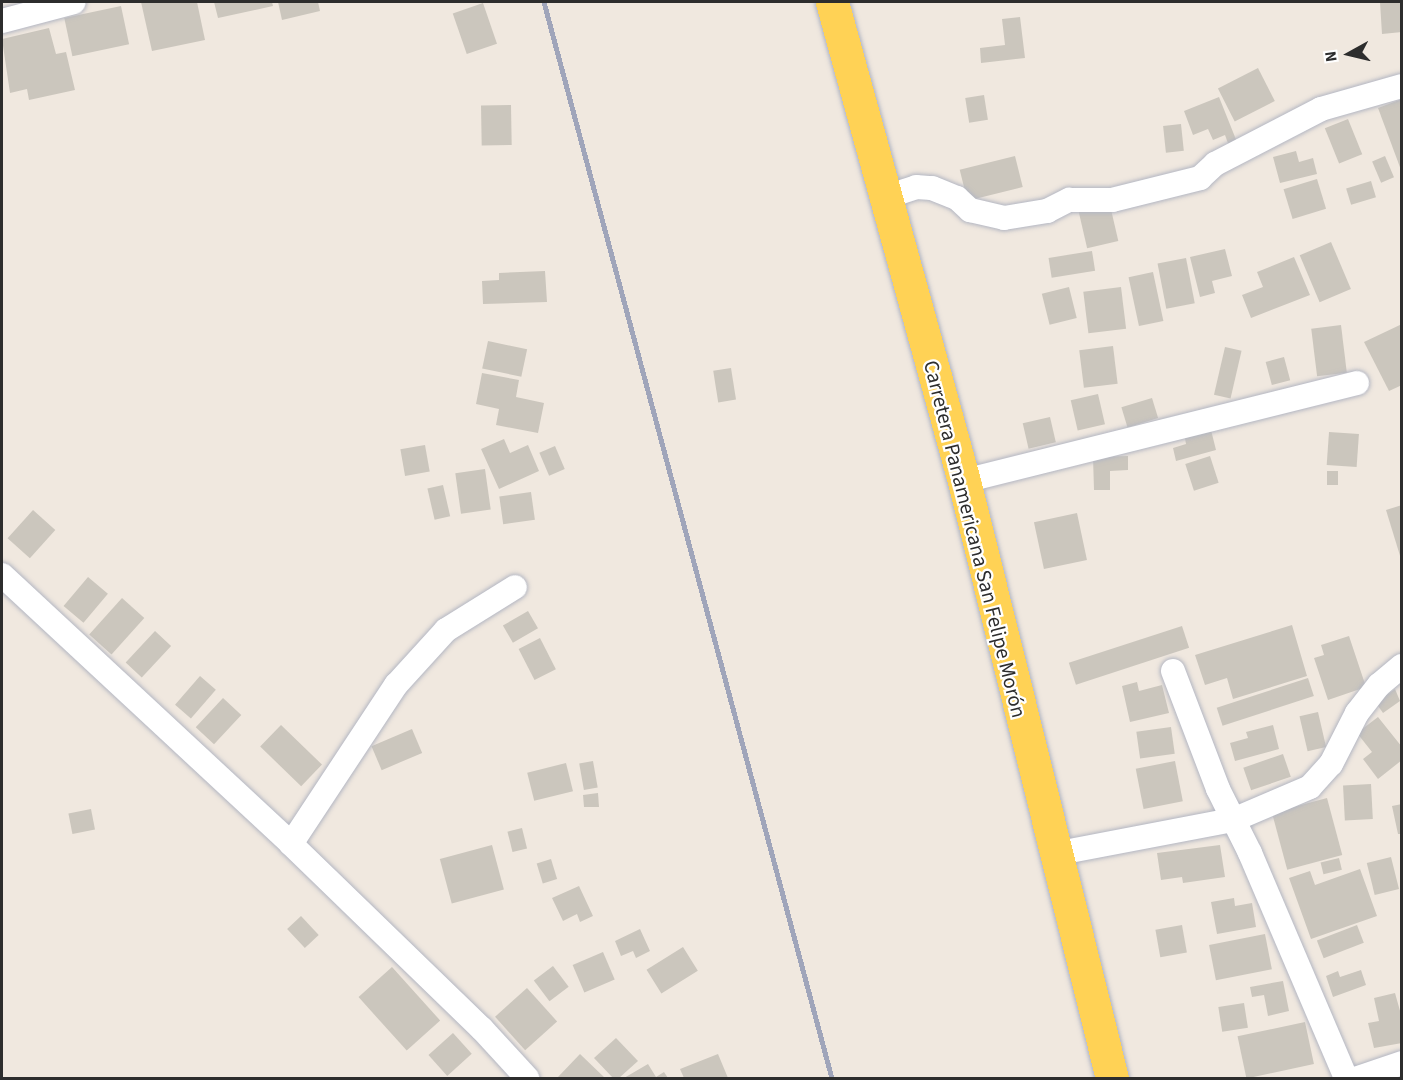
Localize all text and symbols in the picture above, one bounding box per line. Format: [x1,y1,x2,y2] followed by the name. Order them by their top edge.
[1319,24,1379,84] north arrow
[1320,50,1343,63] text: N
[918,358,1032,720] street label: Carretera Panamericana San Felipe Morón

